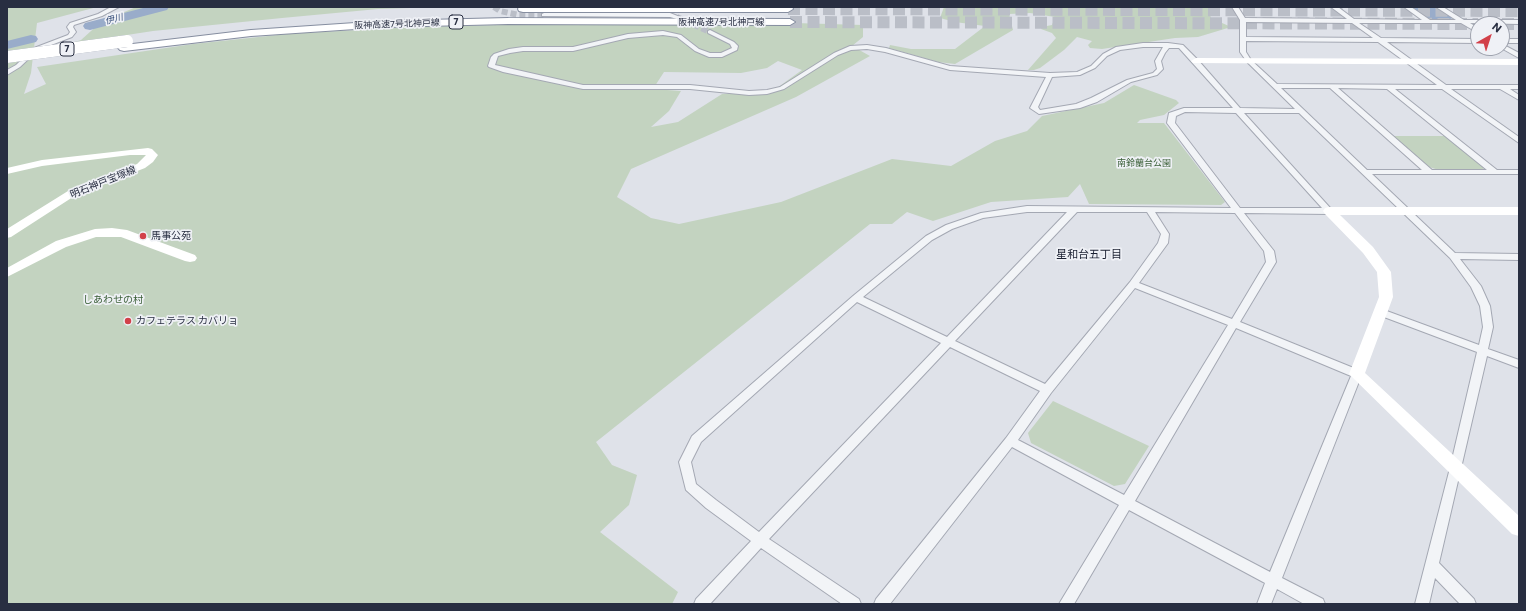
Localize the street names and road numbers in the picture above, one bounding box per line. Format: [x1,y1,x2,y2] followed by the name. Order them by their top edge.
[449,15,463,29] road number: 7
[354,17,440,31] street label: 阪神高速7号北神戸線
[678,17,764,27] street label: 阪神高速7号北神戸線
[60,42,74,56] road number: 7
[68,163,138,201] street label: 明石神戸宝塚線

